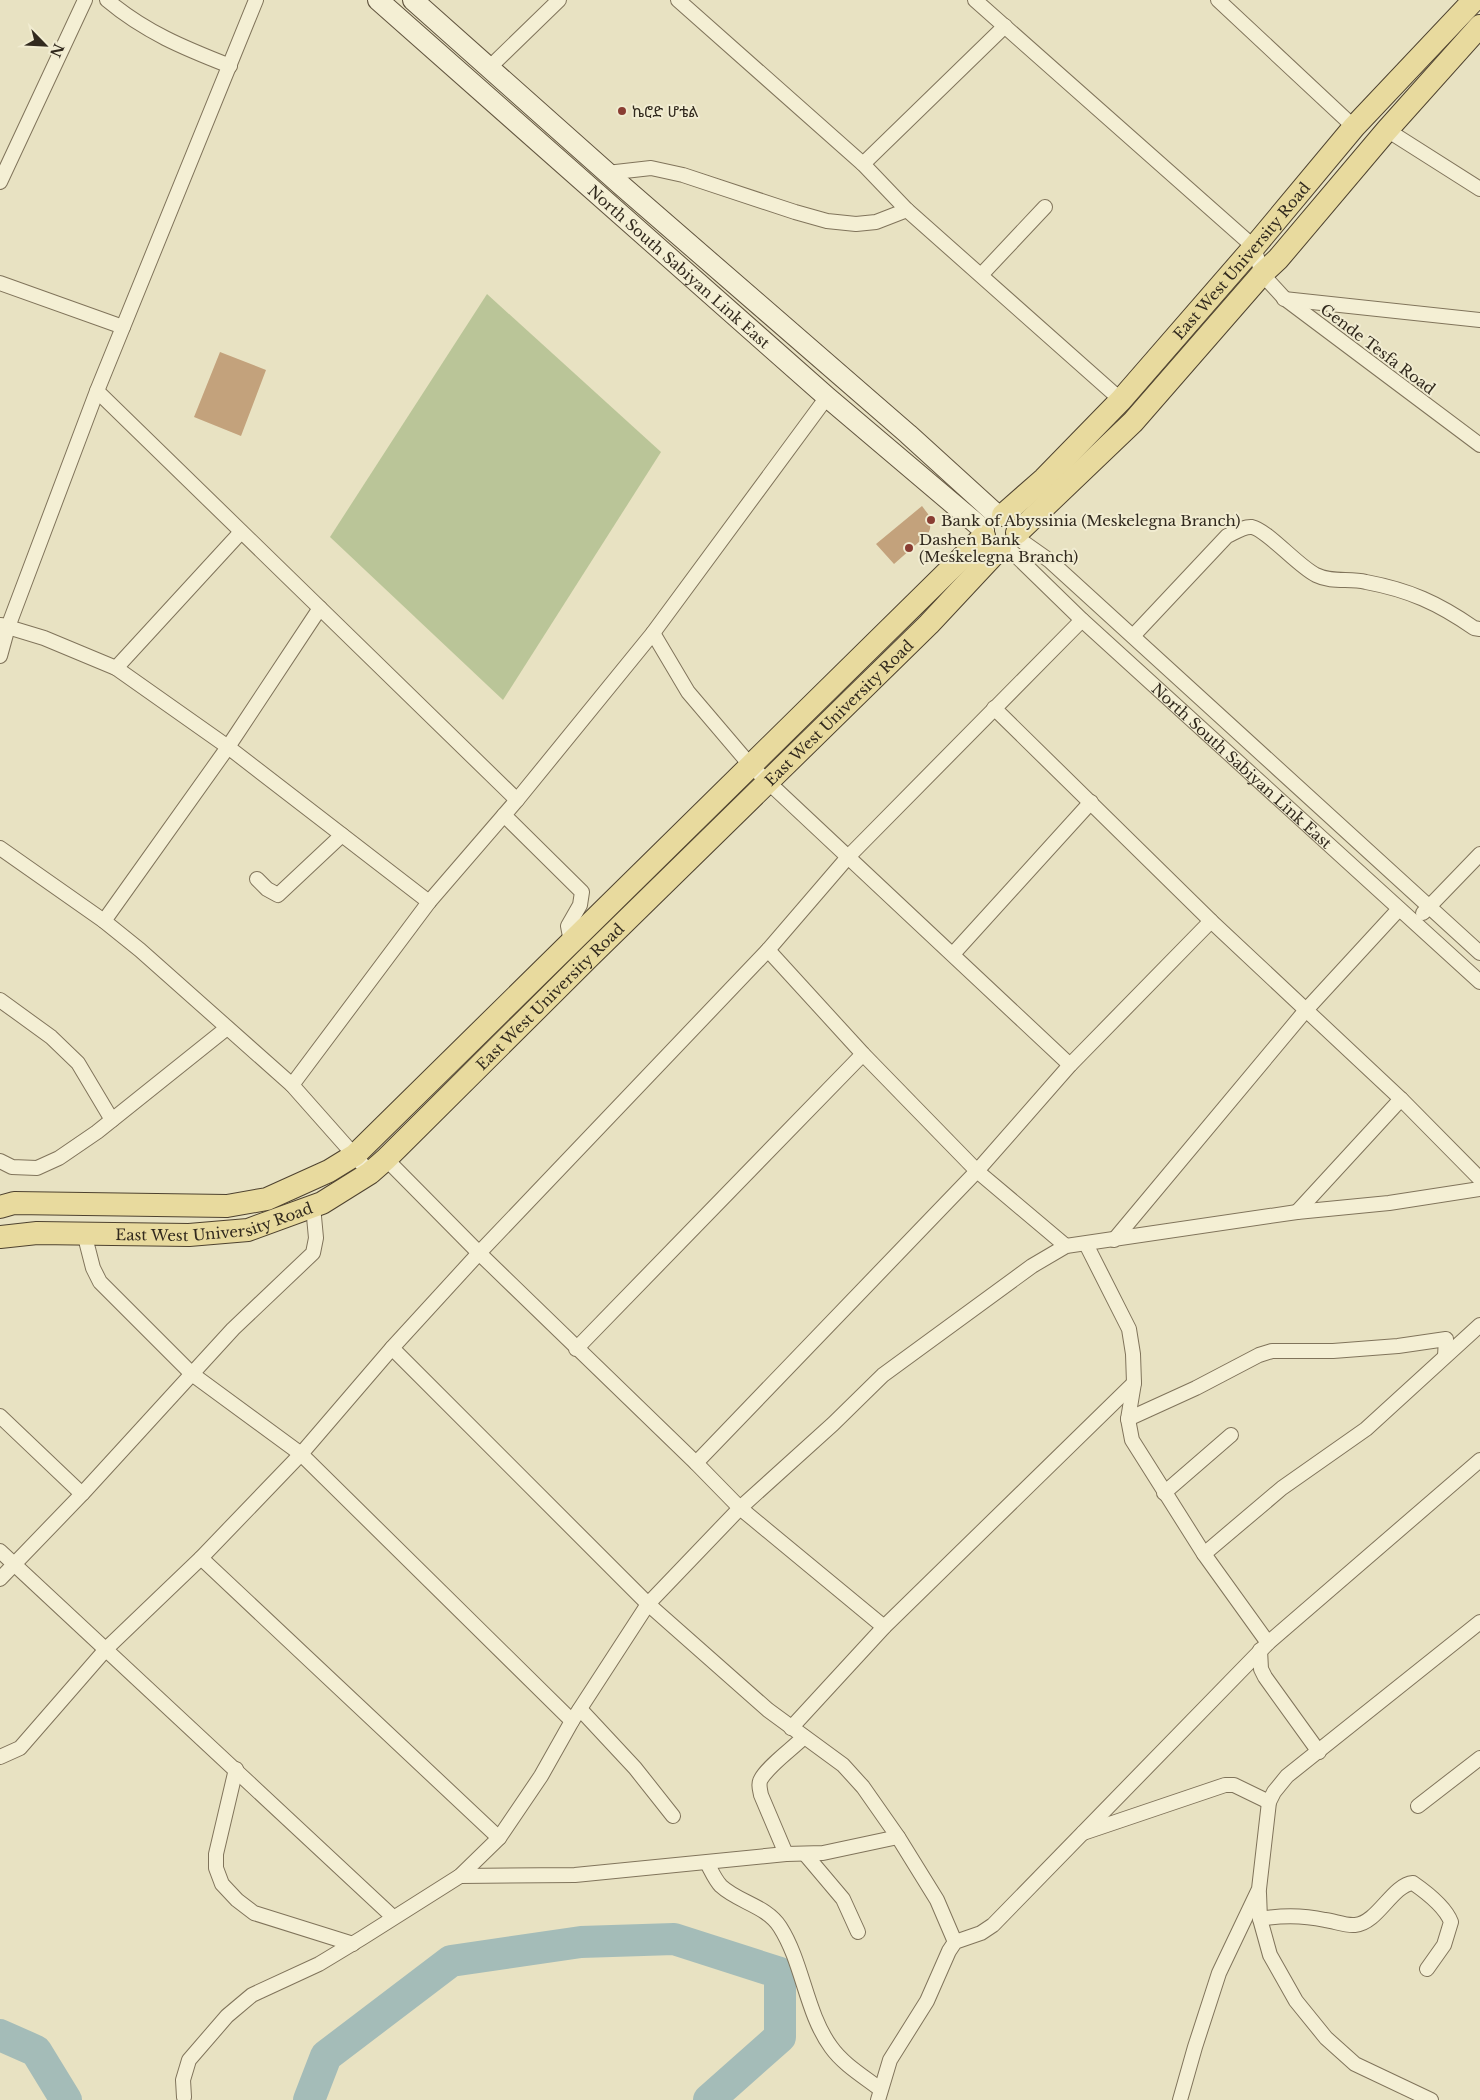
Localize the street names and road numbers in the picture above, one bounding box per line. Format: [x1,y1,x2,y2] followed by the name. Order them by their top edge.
[1169,178,1314,343] street label: East West University Road
[584,181,774,352] street label: North South Sabiyan Link East
[1317,300,1439,398] street label: Gende Tesfa Road
[760,635,917,789] street label: East West University Road
[1148,679,1336,853] street label: North South Sabiyan Link East
[472,919,628,1074] street label: East West University Road
[115,1198,315,1245] street label: East West University Road

